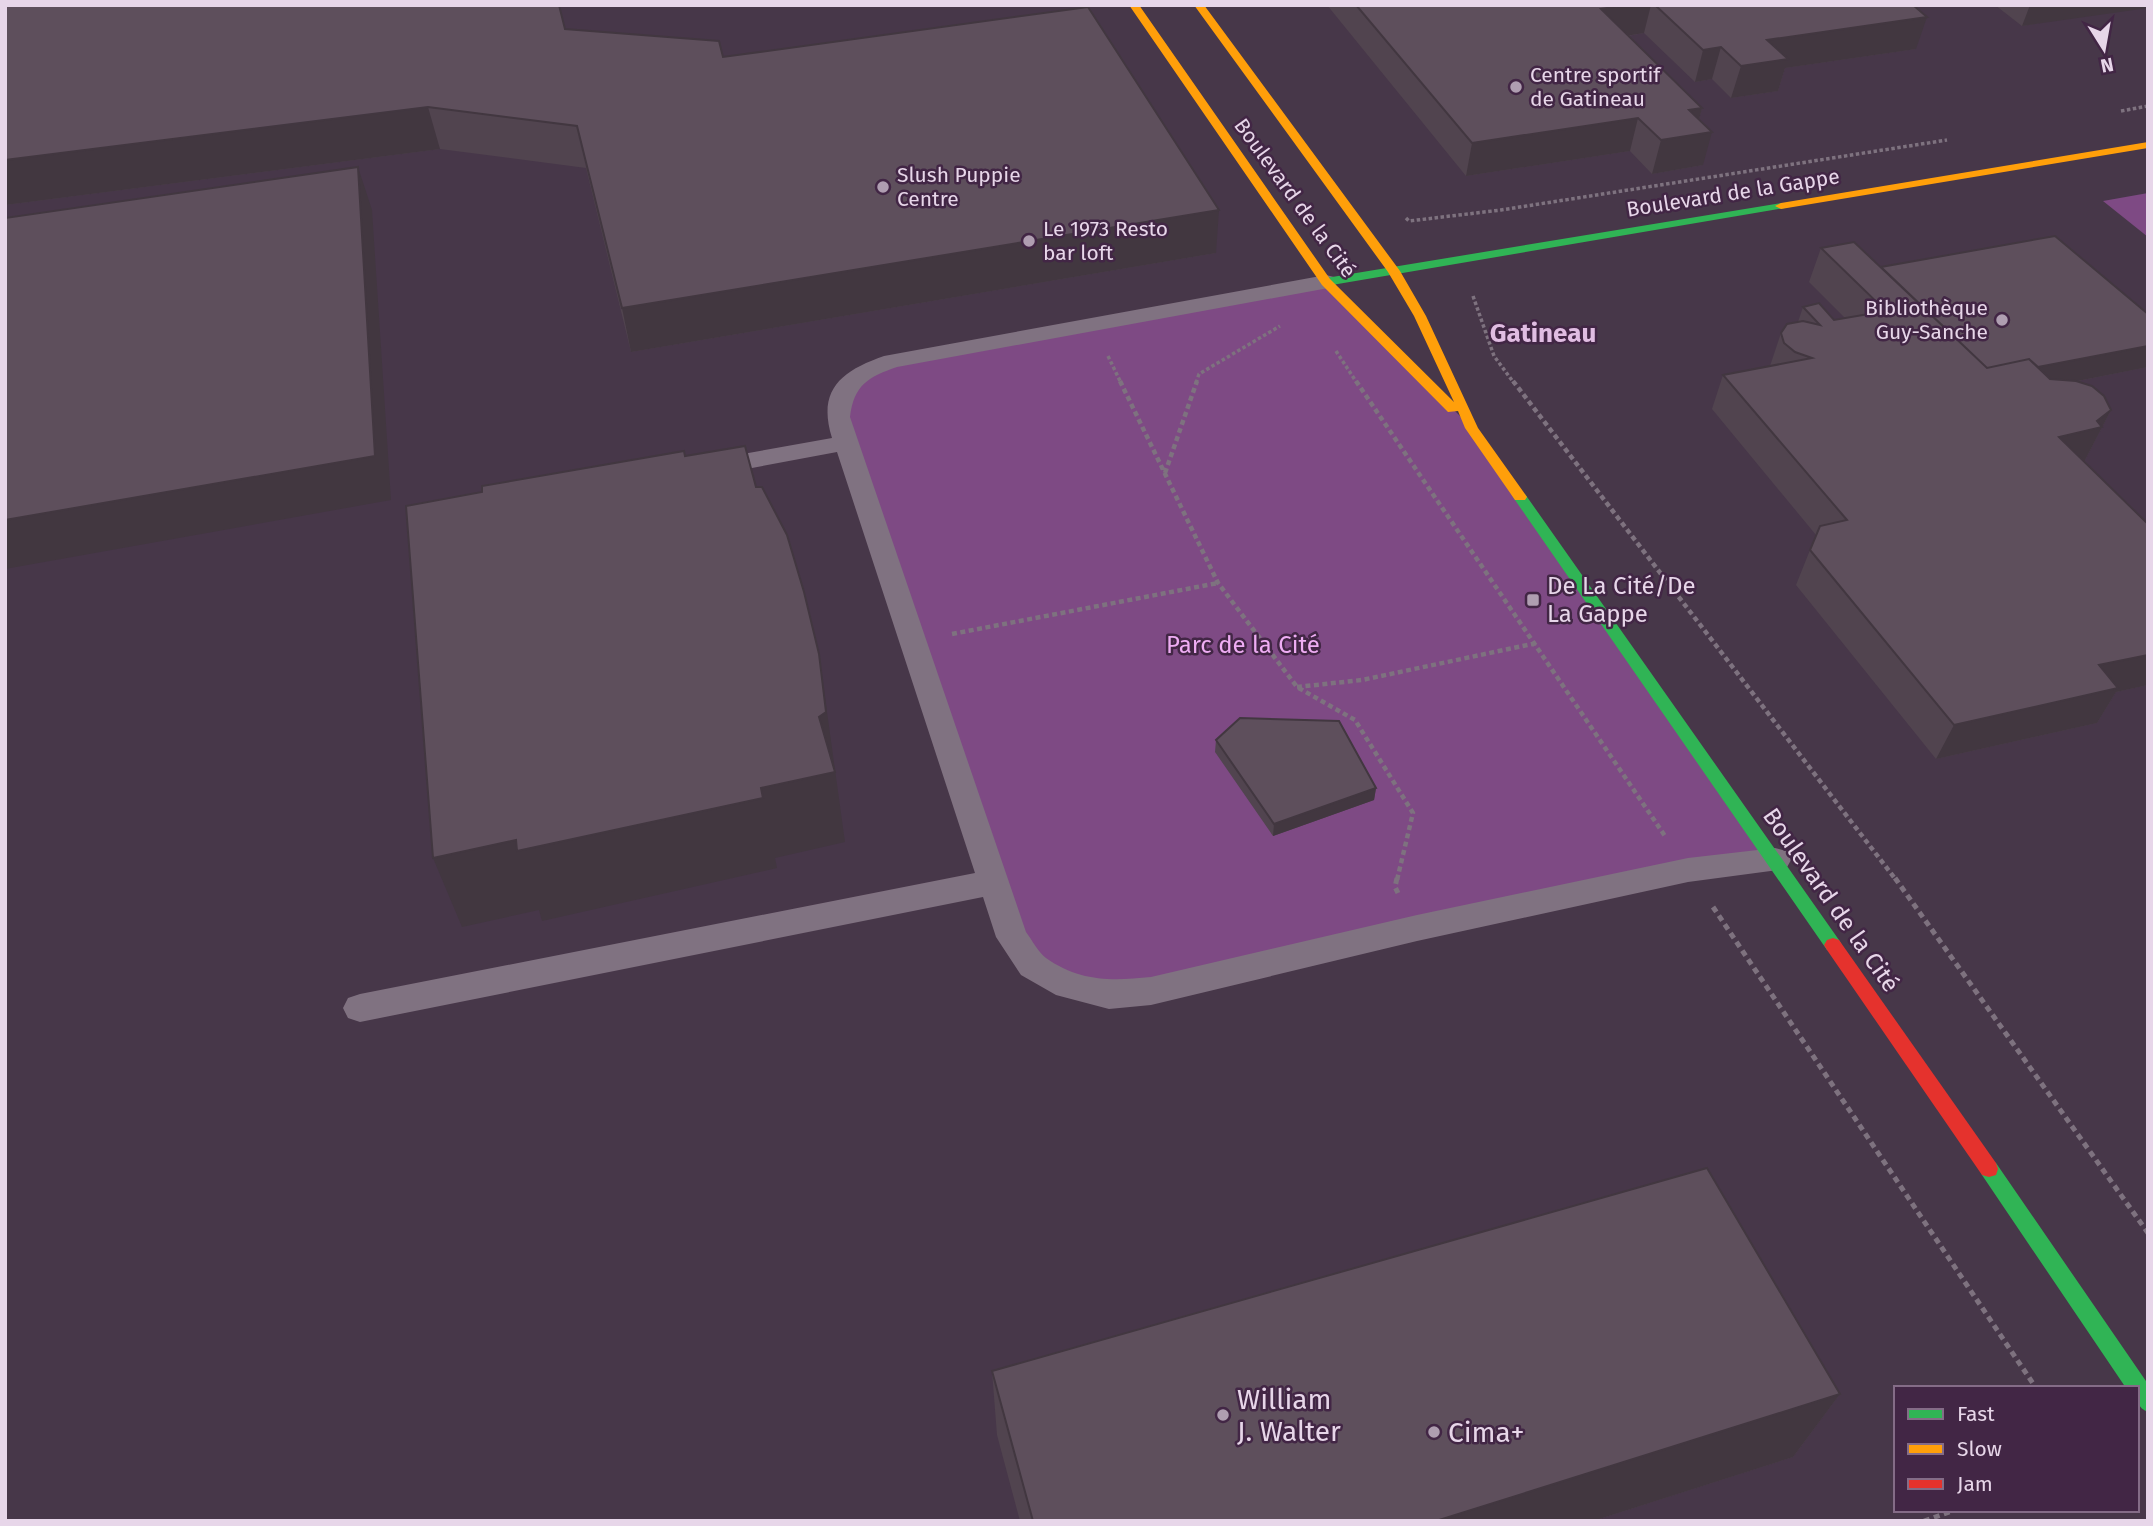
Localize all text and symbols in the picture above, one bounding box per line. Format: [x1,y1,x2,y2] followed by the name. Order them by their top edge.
[2069,14,2139,84] north arrow
[2099,53,2116,78] text: N
[1530,62,1662,112] place label: Centre sportif de Gatineau
[1508,79,1524,95] marker: Centre sportif de Gatineau
[1228,113,1362,283] street label: Boulevard de la Cité
[897,162,1021,212] place label: Slush Puppie Centre
[1625,163,1841,223] street label: Boulevard de la Gappe
[875,179,891,195] marker: Slush Puppie Centre
[1043,216,1168,266] place label: Le 1973 Resto bar loft
[1021,233,1037,249] marker: Le 1973 Resto bar loft
[1865,295,1988,345] place label: Bibliothèque Guy-Sanche
[1994,312,2010,328] marker: Bibliothèque Guy-Sanche
[1490,318,1596,349] district label: Gatineau
[1547,572,1696,628] place label: De La Cité/De La Gappe
[1525,592,1541,608] marker: De La Cité/De La Gappe
[1166,631,1320,659] park label: Parc de la Cité
[1757,803,1905,997] street label: Boulevard de la Cité
[1237,1383,1341,1448] place label: William J. Walter
[1894,1386,2139,1512] legend
[1957,1401,1995,1427] text: Fast
[1215,1407,1231,1423] marker: William J. Walter
[1448,1416,1525,1449] place label: Cima+
[1426,1424,1442,1440] marker: Cima+
[1957,1436,2002,1462] text: Slow
[1957,1471,1993,1497] text: Jam

